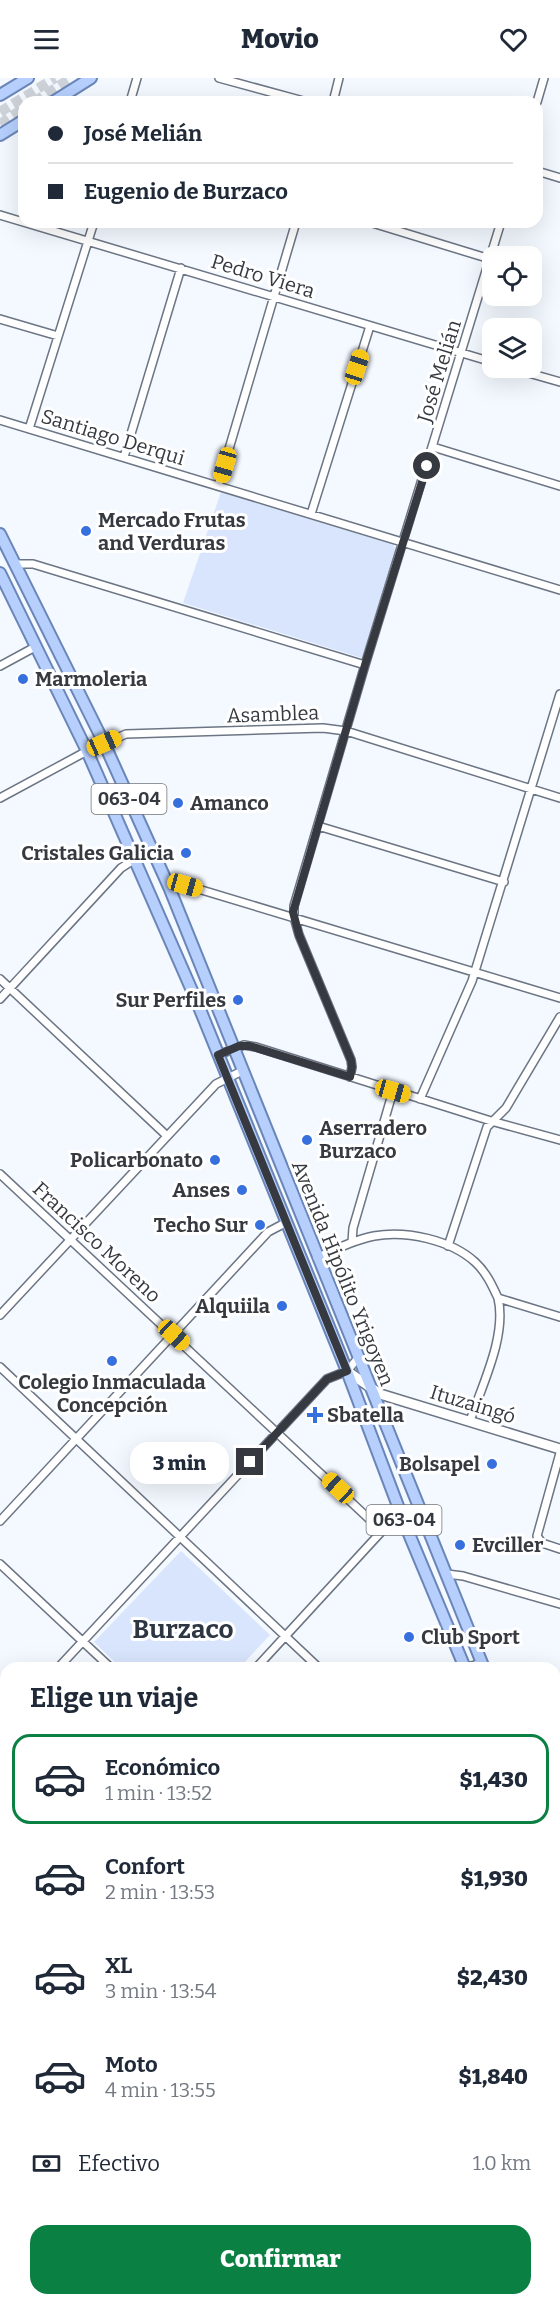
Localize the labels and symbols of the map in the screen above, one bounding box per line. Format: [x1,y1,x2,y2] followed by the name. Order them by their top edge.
[208,249,318,303] street label: Pedro Viera
[412,317,466,426] street label: José Melián
[343,347,371,387] car
[38,404,188,470] street label: Santiago Derqui
[211,445,239,485] car
[413,452,440,479] route start
[98,508,246,555] place label: Mercado Frutas and Verduras
[79,524,93,538] marker: Mercado Frutas and Verduras
[35,667,147,691] place label: Marmoleria
[16,672,30,686] marker: Marmoleria
[226,700,320,728] street label: Asamblea
[84,727,124,759] car
[92,784,166,814] road number: 063-04
[190,791,269,815] place label: Amanco
[171,796,185,810] marker: Amanco
[21,841,174,865] place label: Cristales Galicia
[179,846,193,860] marker: Cristales Galicia
[165,871,205,899] car
[115,988,226,1012] place label: Sur Perfiles
[231,993,245,1007] marker: Sur Perfiles
[373,1077,413,1105] car
[319,1116,427,1163] place label: Aserradero Burzaco
[300,1133,314,1147] marker: Aserradero Burzaco
[70,1148,203,1172] place label: Policarbonato
[208,1153,222,1167] marker: Policarbonato
[287,1157,399,1390] street label: Avenida Hipólito Yrigoyen
[28,1177,166,1307] street label: Francisco Moreno
[172,1178,230,1202] place label: Anses
[235,1183,249,1197] marker: Anses
[154,1213,249,1237] place label: Techo Sur
[253,1218,267,1232] marker: Techo Sur
[195,1294,270,1318] place label: Alquiila
[275,1299,289,1313] marker: Alquiila
[155,1316,193,1354] car
[105,1354,119,1368] marker: Colegio Inmaculada Concepción
[18,1370,206,1417] place label: Colegio Inmaculada Concepción
[427,1380,519,1428] street label: Ituzaingó
[327,1403,404,1427] place label: Sbatella
[308,1408,322,1422] marker: Sbatella
[130,1441,229,1483] callout: 3 min
[236,1448,263,1475] route end
[399,1452,480,1476] place label: Bolsapel
[485,1457,499,1471] marker: Bolsapel
[319,1469,357,1507] car
[366,1505,442,1535] road number: 063-04
[472,1533,544,1557] place label: Evciller
[453,1538,467,1552] marker: Evciller
[133,1614,233,1645] district label: Burzaco
[421,1625,520,1649] place label: Club Sport
[402,1630,416,1644] marker: Club Sport

